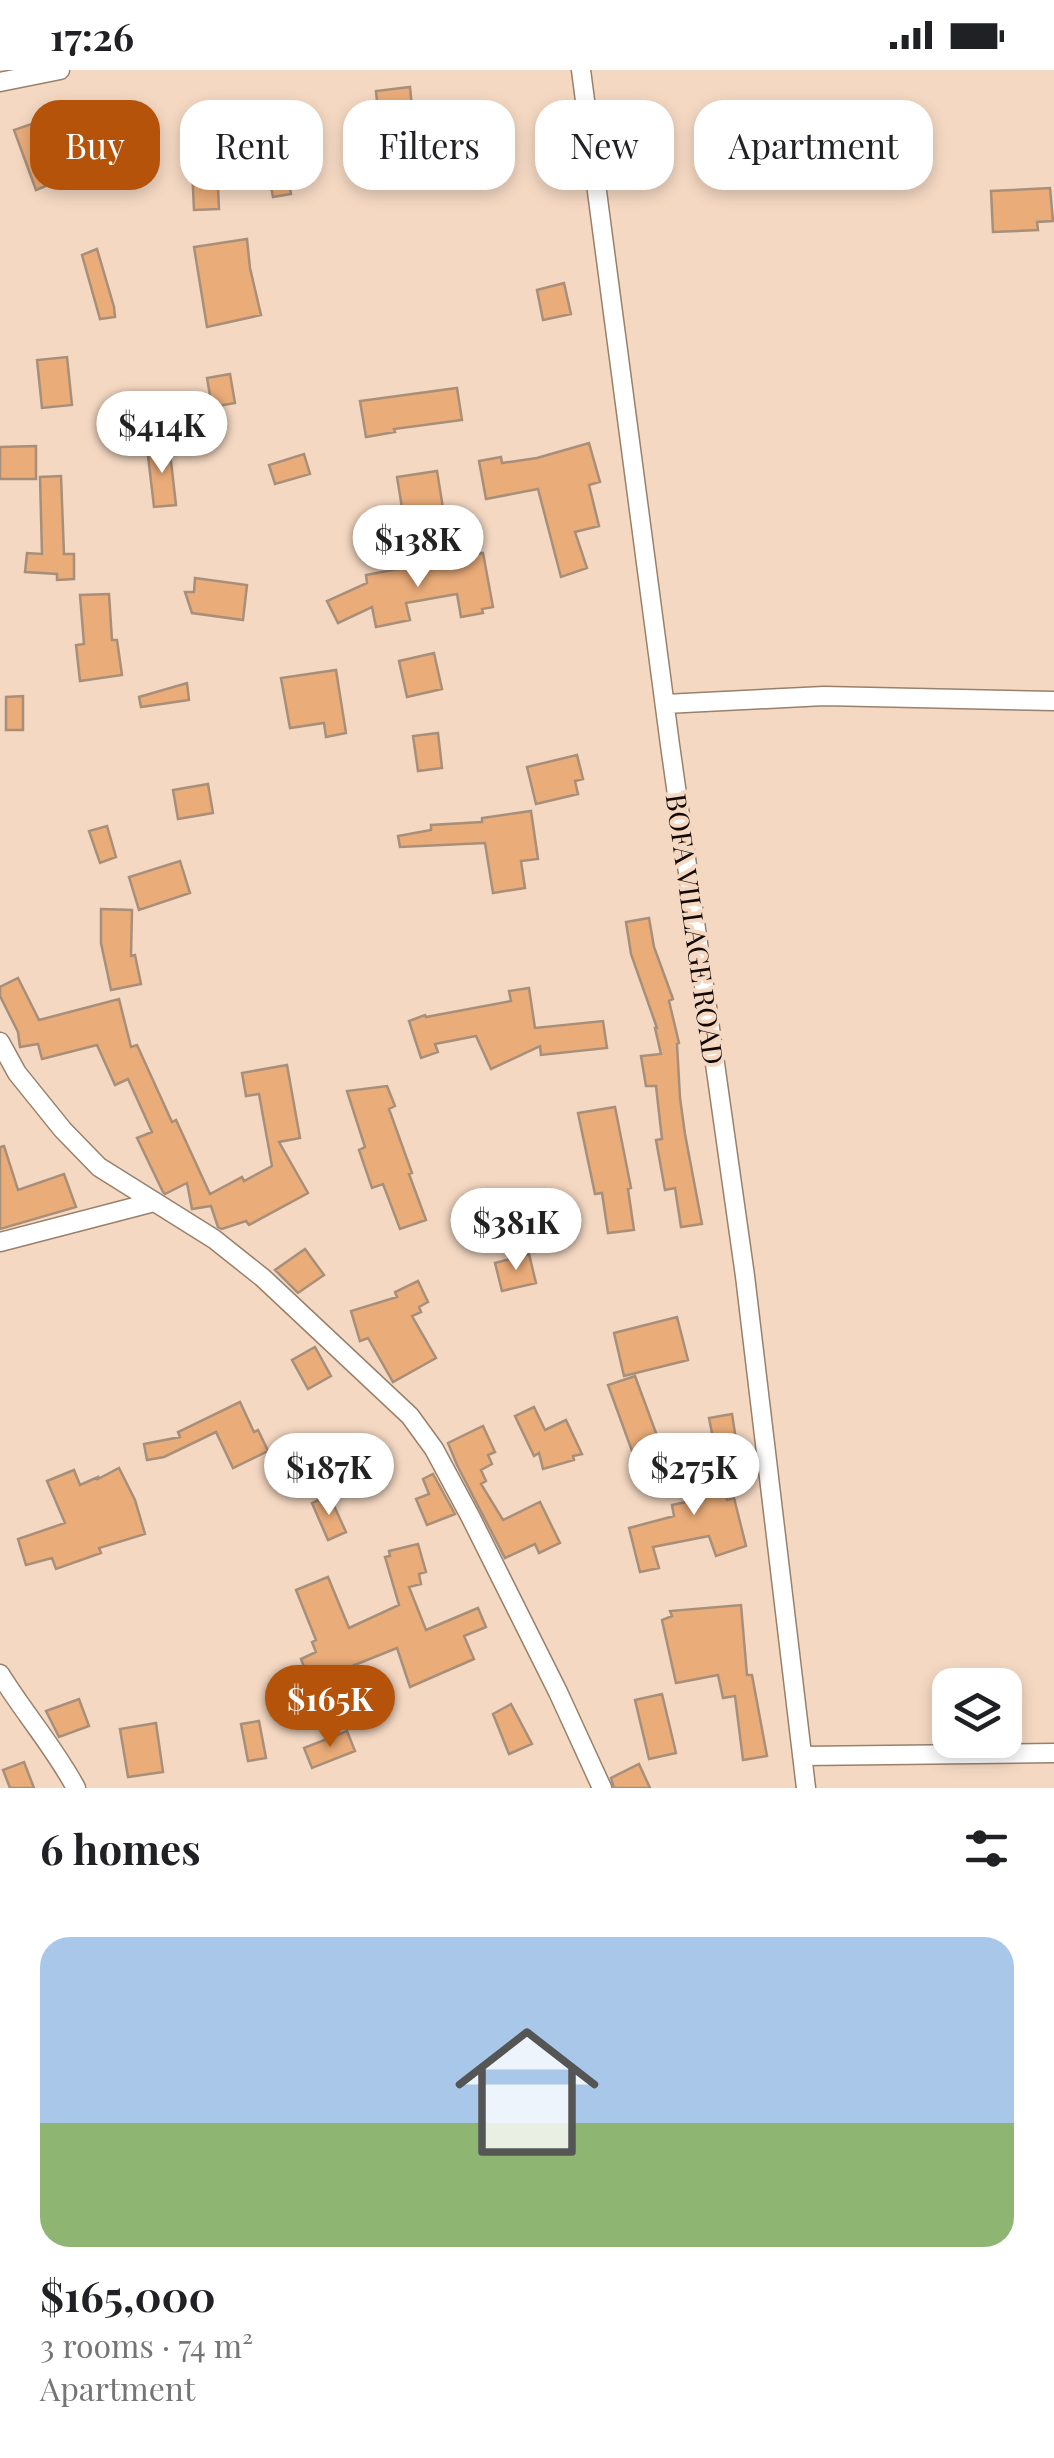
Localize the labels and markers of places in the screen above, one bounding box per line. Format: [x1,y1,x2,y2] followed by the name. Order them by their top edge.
[92,391,232,476] pin: $414K
[348,505,488,590] pin: $138K
[446,1188,586,1273] pin: $381K
[259,1433,399,1518] pin: $187K
[624,1433,764,1518] pin: $275K
[260,1665,400,1750] pin: $165K

